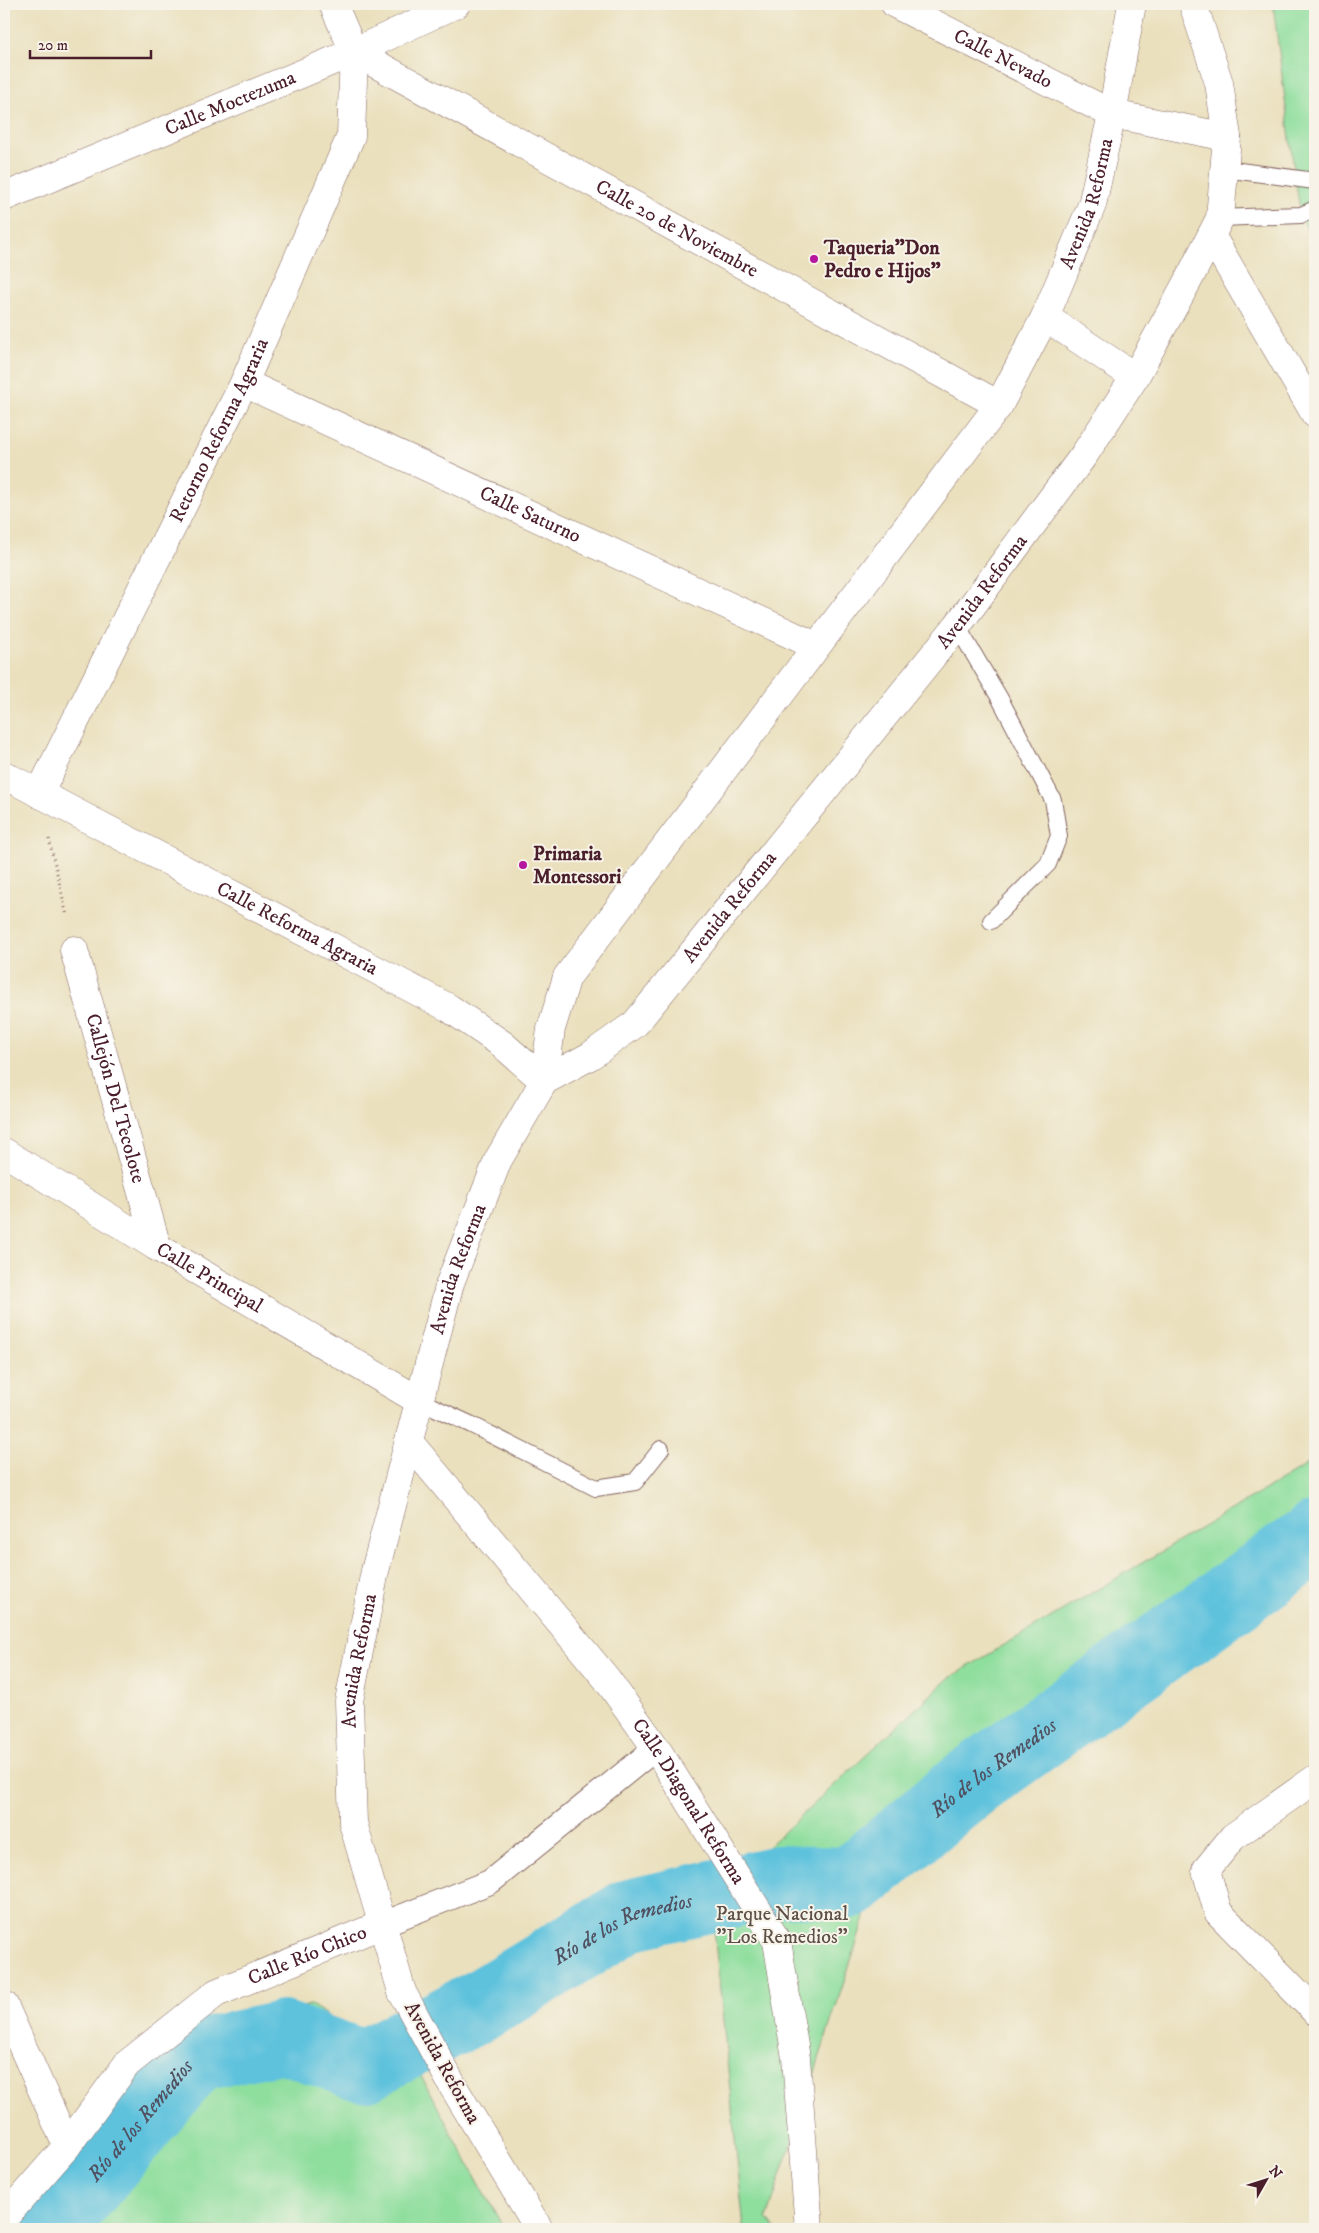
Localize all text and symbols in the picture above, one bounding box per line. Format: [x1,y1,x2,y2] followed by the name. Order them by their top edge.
[949,23,1057,94] street label: Calle Nevado
[30,28,151,60] scale bar
[38,36,68,55] text: 20 m
[161,65,300,141] street label: Calle Moctezuma
[1054,135,1119,273] street label: Avenida Reforma
[591,174,763,283] street label: Calle 20 de Noviembre
[823,236,941,284] place label: Taqueria"Don Pedro e Hijos"
[808,253,820,265] marker: Taqueria"Don Pedro e Hijos"
[164,334,275,527] street label: Retorno Reforma Agraria
[475,480,585,549] street label: Calle Saturno
[931,529,1033,654] street label: Avenida Reforma
[533,842,621,890] place label: Primaria Montessori
[677,846,782,968] street label: Avenida Reforma
[517,859,529,871] marker: Primaria Montessori
[212,876,383,981] street label: Calle Reforma Agraria
[80,1011,151,1186] street label: Callejón Del Tecolote
[425,1200,492,1337] street label: Avenida Reforma
[152,1237,267,1319] street label: Calle Principal
[336,1591,383,1729] street label: Avenida Reforma
[924,1712,1063,1824] water label: Río de los Remedios
[626,1713,751,1889] street label: Calle Diagonal Reforma
[547,1888,695,1972] water label: Río de los Remedios
[716,1902,848,1950] park label: Parque Nacional "Los Remedios"
[244,1920,370,1991] street label: Calle Río Chico
[398,1997,486,2129] street label: Avenida Reforma
[81,2054,200,2188] water label: Río de los Remedios
[1242,2156,1292,2206] north arrow
[1265,2162,1286,2183] text: N

